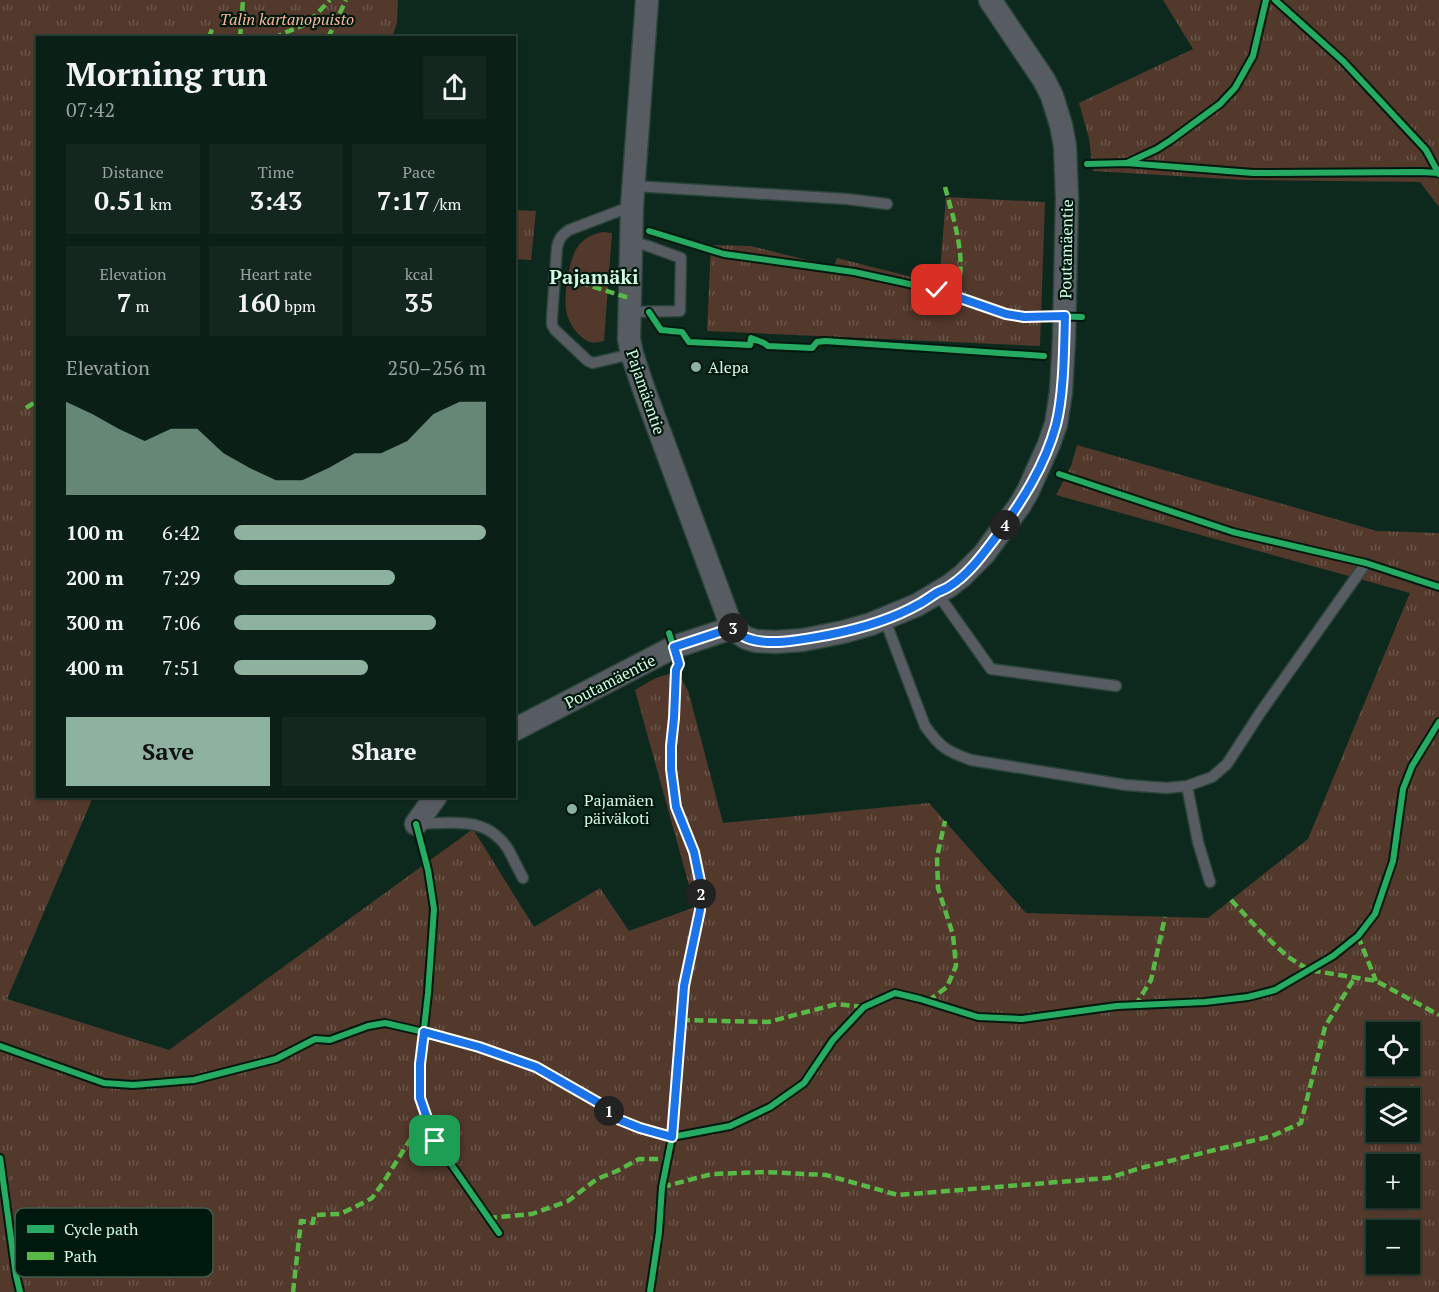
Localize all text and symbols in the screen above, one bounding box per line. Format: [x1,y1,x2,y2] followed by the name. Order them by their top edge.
[220,8,354,30] park label: Talin kartanopuisto
[66,52,268,95] text: Morning run
[423,56,486,119] button: share
[66,96,115,123] text: 07:42
[102,161,164,183] text: Distance
[258,161,294,183] text: Time
[403,161,435,183] text: Pace
[94,183,146,217] text: 0.51
[250,183,303,217] text: 3:43
[377,183,430,217] text: 7:17
[146,193,172,215] text: km
[430,193,461,215] text: /km
[1054,199,1078,299] street label: Poutamäentie
[99,263,167,285] text: Elevation
[240,263,312,285] text: Heart rate
[405,263,433,285] text: kcal
[549,263,639,290] district label: Pajamäki
[911,264,962,315] pin
[920,273,953,306] icon: check
[117,285,132,319] text: 7
[236,285,280,319] text: 160
[404,285,434,319] text: 35
[132,295,149,317] text: m
[280,295,316,317] text: bpm
[621,347,671,437] street label: Pajamäentie
[66,354,150,381] text: Elevation
[387,354,486,381] text: 250–256 m
[708,356,749,378] place label: Alepa
[689,360,703,374] marker: Alepa
[990,510,1020,540] pin: 4
[1000,514,1010,536] text: 4
[66,519,124,546] text: 100 m
[162,519,201,546] text: 6:42
[66,564,124,591] text: 200 m
[162,564,201,591] text: 7:29
[66,609,124,636] text: 300 m
[162,609,201,636] text: 7:06
[718,613,748,643] pin: 3
[728,617,738,639] text: 3
[561,649,659,713] street label: Poutamäentie
[66,654,124,681] text: 400 m
[162,654,201,681] text: 7:51
[66,717,270,786] button: Save
[282,717,486,786] button: Share
[584,789,654,829] place label: Pajamäen päiväkoti
[565,802,579,816] marker: Pajamäen päiväkoti
[686,879,716,909] pin: 2
[696,883,706,905] text: 2
[1366,1022,1420,1274] map controls
[1366,1022,1420,1076] button: locate
[1366,1088,1420,1142] button: layers
[594,1096,624,1126] pin: 1
[604,1100,614,1122] text: 1
[409,1115,460,1166] pin
[418,1124,451,1157] icon: arrive
[1366,1154,1420,1208] button: +
[15,1208,213,1277] legend
[64,1218,139,1240] text: Cycle path
[1366,1220,1420,1274] button: −
[64,1245,98,1267] text: Path

